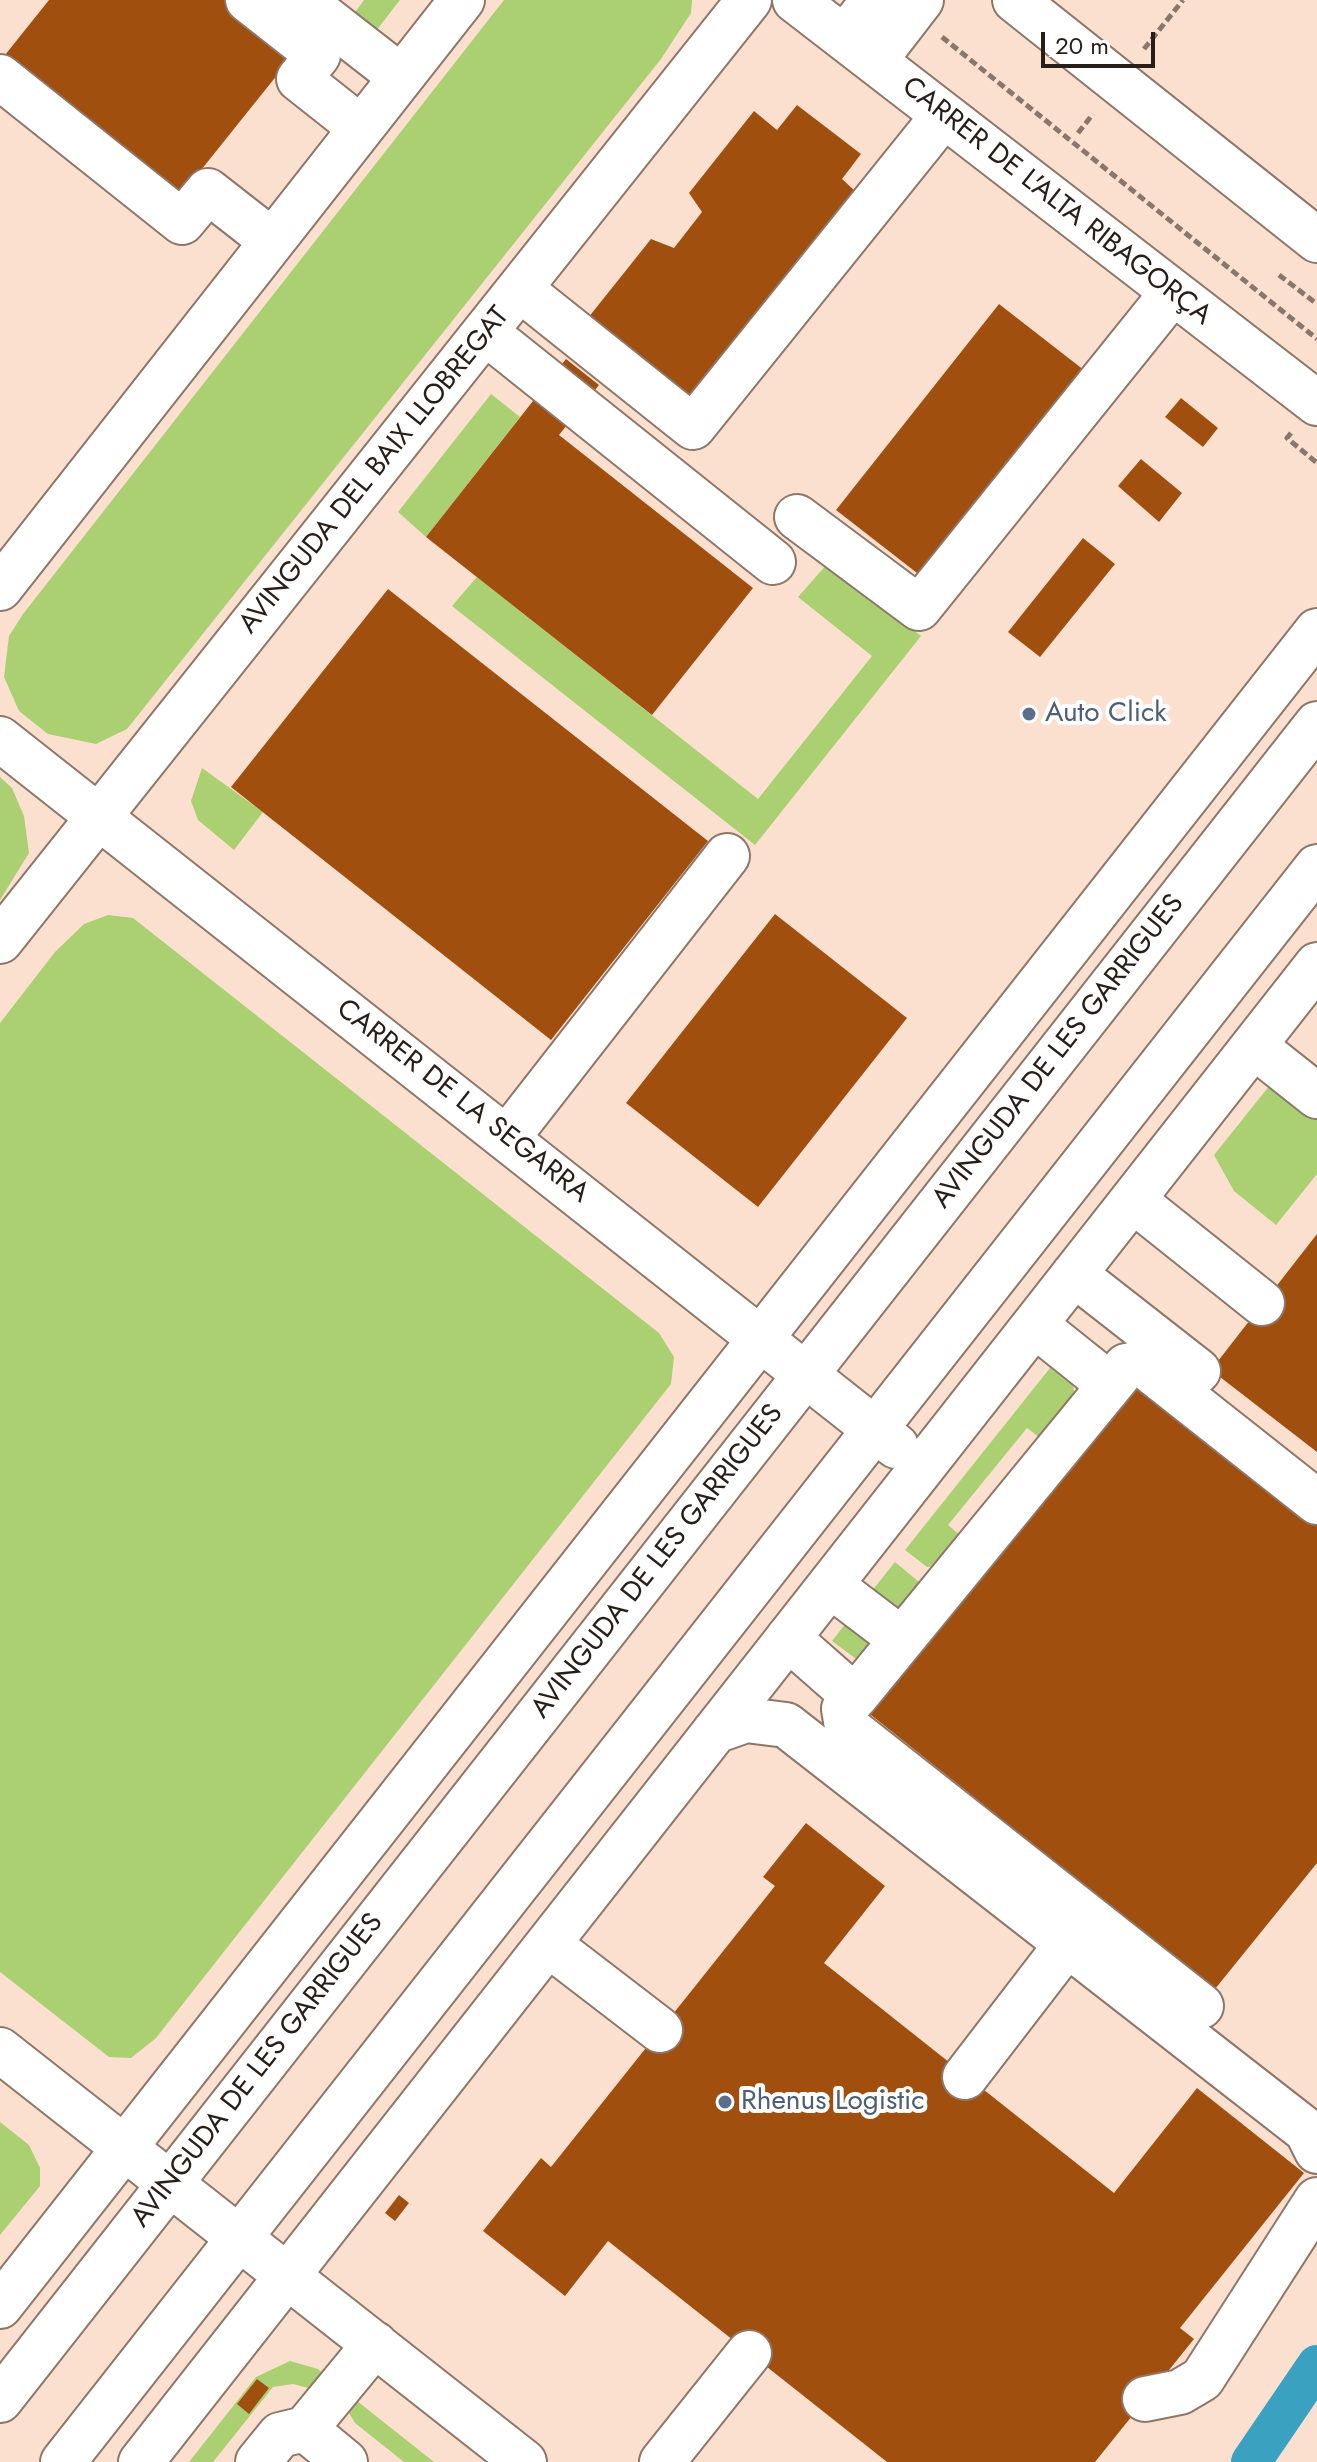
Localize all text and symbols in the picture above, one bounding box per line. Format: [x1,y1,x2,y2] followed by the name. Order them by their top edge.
[1045,16,1159,66] scale bar
[1055,28,1109,63] text: 20 m
[895,71,1217,333] street label: CARRER DE L'ALTA RIBAGORÇA
[233,301,517,641] street label: AVINGUDA DEL BAIX LLOBREGAT
[1045,697,1167,731] place label: Auto Click
[1020,705,1038,723] marker: Auto Click
[926,888,1192,1216] street label: AVINGUDA DE LES GARRIGUES
[329,993,595,1211] street label: CARRER DE LA SEGARRA
[525,1398,791,1726] street label: AVINGUDA DE LES GARRIGUES
[125,1907,391,2235] street label: AVINGUDA DE LES GARRIGUES
[741,2085,925,2119] place label: Rhenus Logistic
[716,2093,734,2111] marker: Rhenus Logistic

